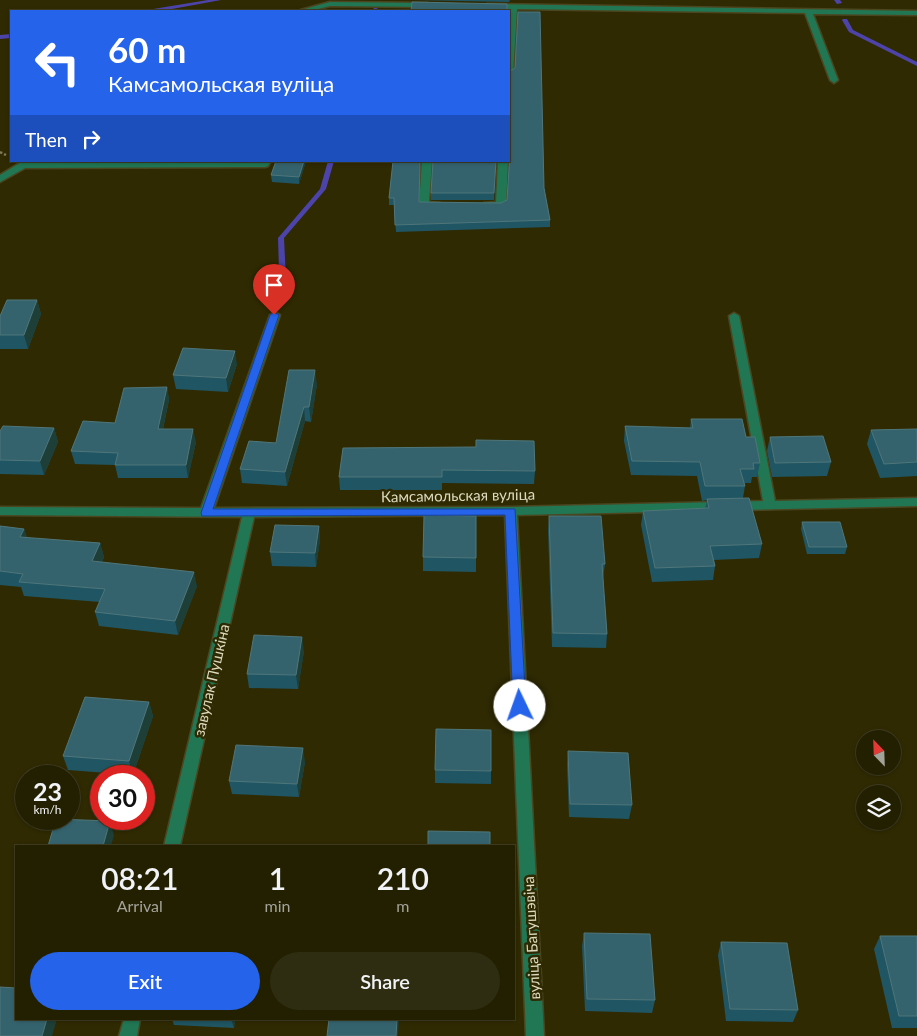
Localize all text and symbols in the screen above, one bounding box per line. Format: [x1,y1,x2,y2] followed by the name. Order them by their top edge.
[108,28,186,70] text: 60 m
[25,30,90,95] icon: left
[108,70,334,97] text: Камсамольская вуліца
[77,125,105,153] icon: right
[25,128,67,151] text: Then
[253,264,295,315] pin
[260,271,288,299] icon: arrive
[381,485,535,505] street label: Камсамольская вуліца
[189,622,233,738] street label: завулак Пушкіна
[493,679,545,731] position arrow
[856,730,901,775] north arrow
[856,730,901,830] map controls
[90,765,155,830] speed limit sign: 30
[33,776,62,806] text: 23
[856,785,901,830] button: layers
[33,802,62,817] text: km/h
[101,860,178,896] text: 08:21
[269,860,286,896] text: 1
[377,860,429,896] text: 210
[519,876,543,1000] street label: вуліца Багушэвіча
[117,896,163,915] text: Arrival
[265,896,290,915] text: min
[396,896,409,915] text: m
[30,952,260,1010] button: Exit
[270,952,500,1010] button: Share

